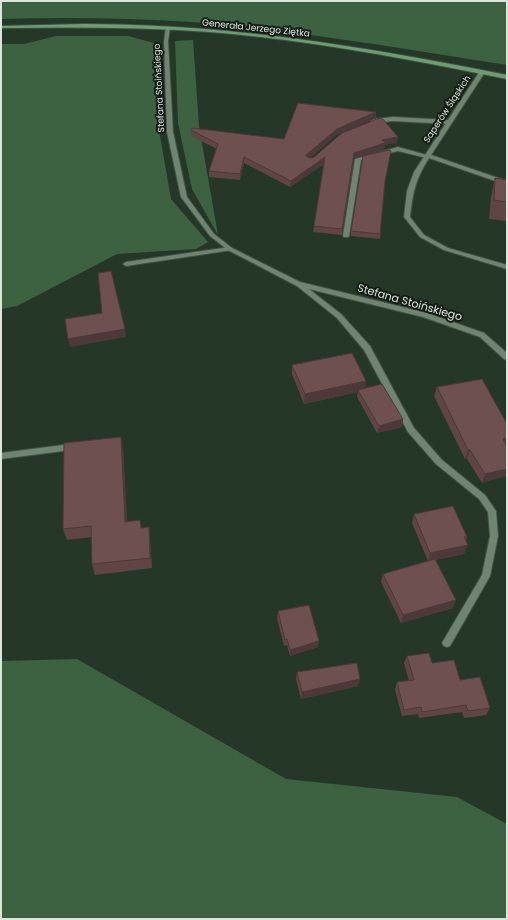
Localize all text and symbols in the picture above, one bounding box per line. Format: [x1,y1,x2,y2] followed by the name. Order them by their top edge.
[201,16,311,40] street label: Generała Jerzego Ziętka
[151,43,167,133] street label: Stefana Stoińskiego
[421,73,473,145] street label: Saperów Śląskich
[356,279,464,325] street label: Stefana Stoińskiego

